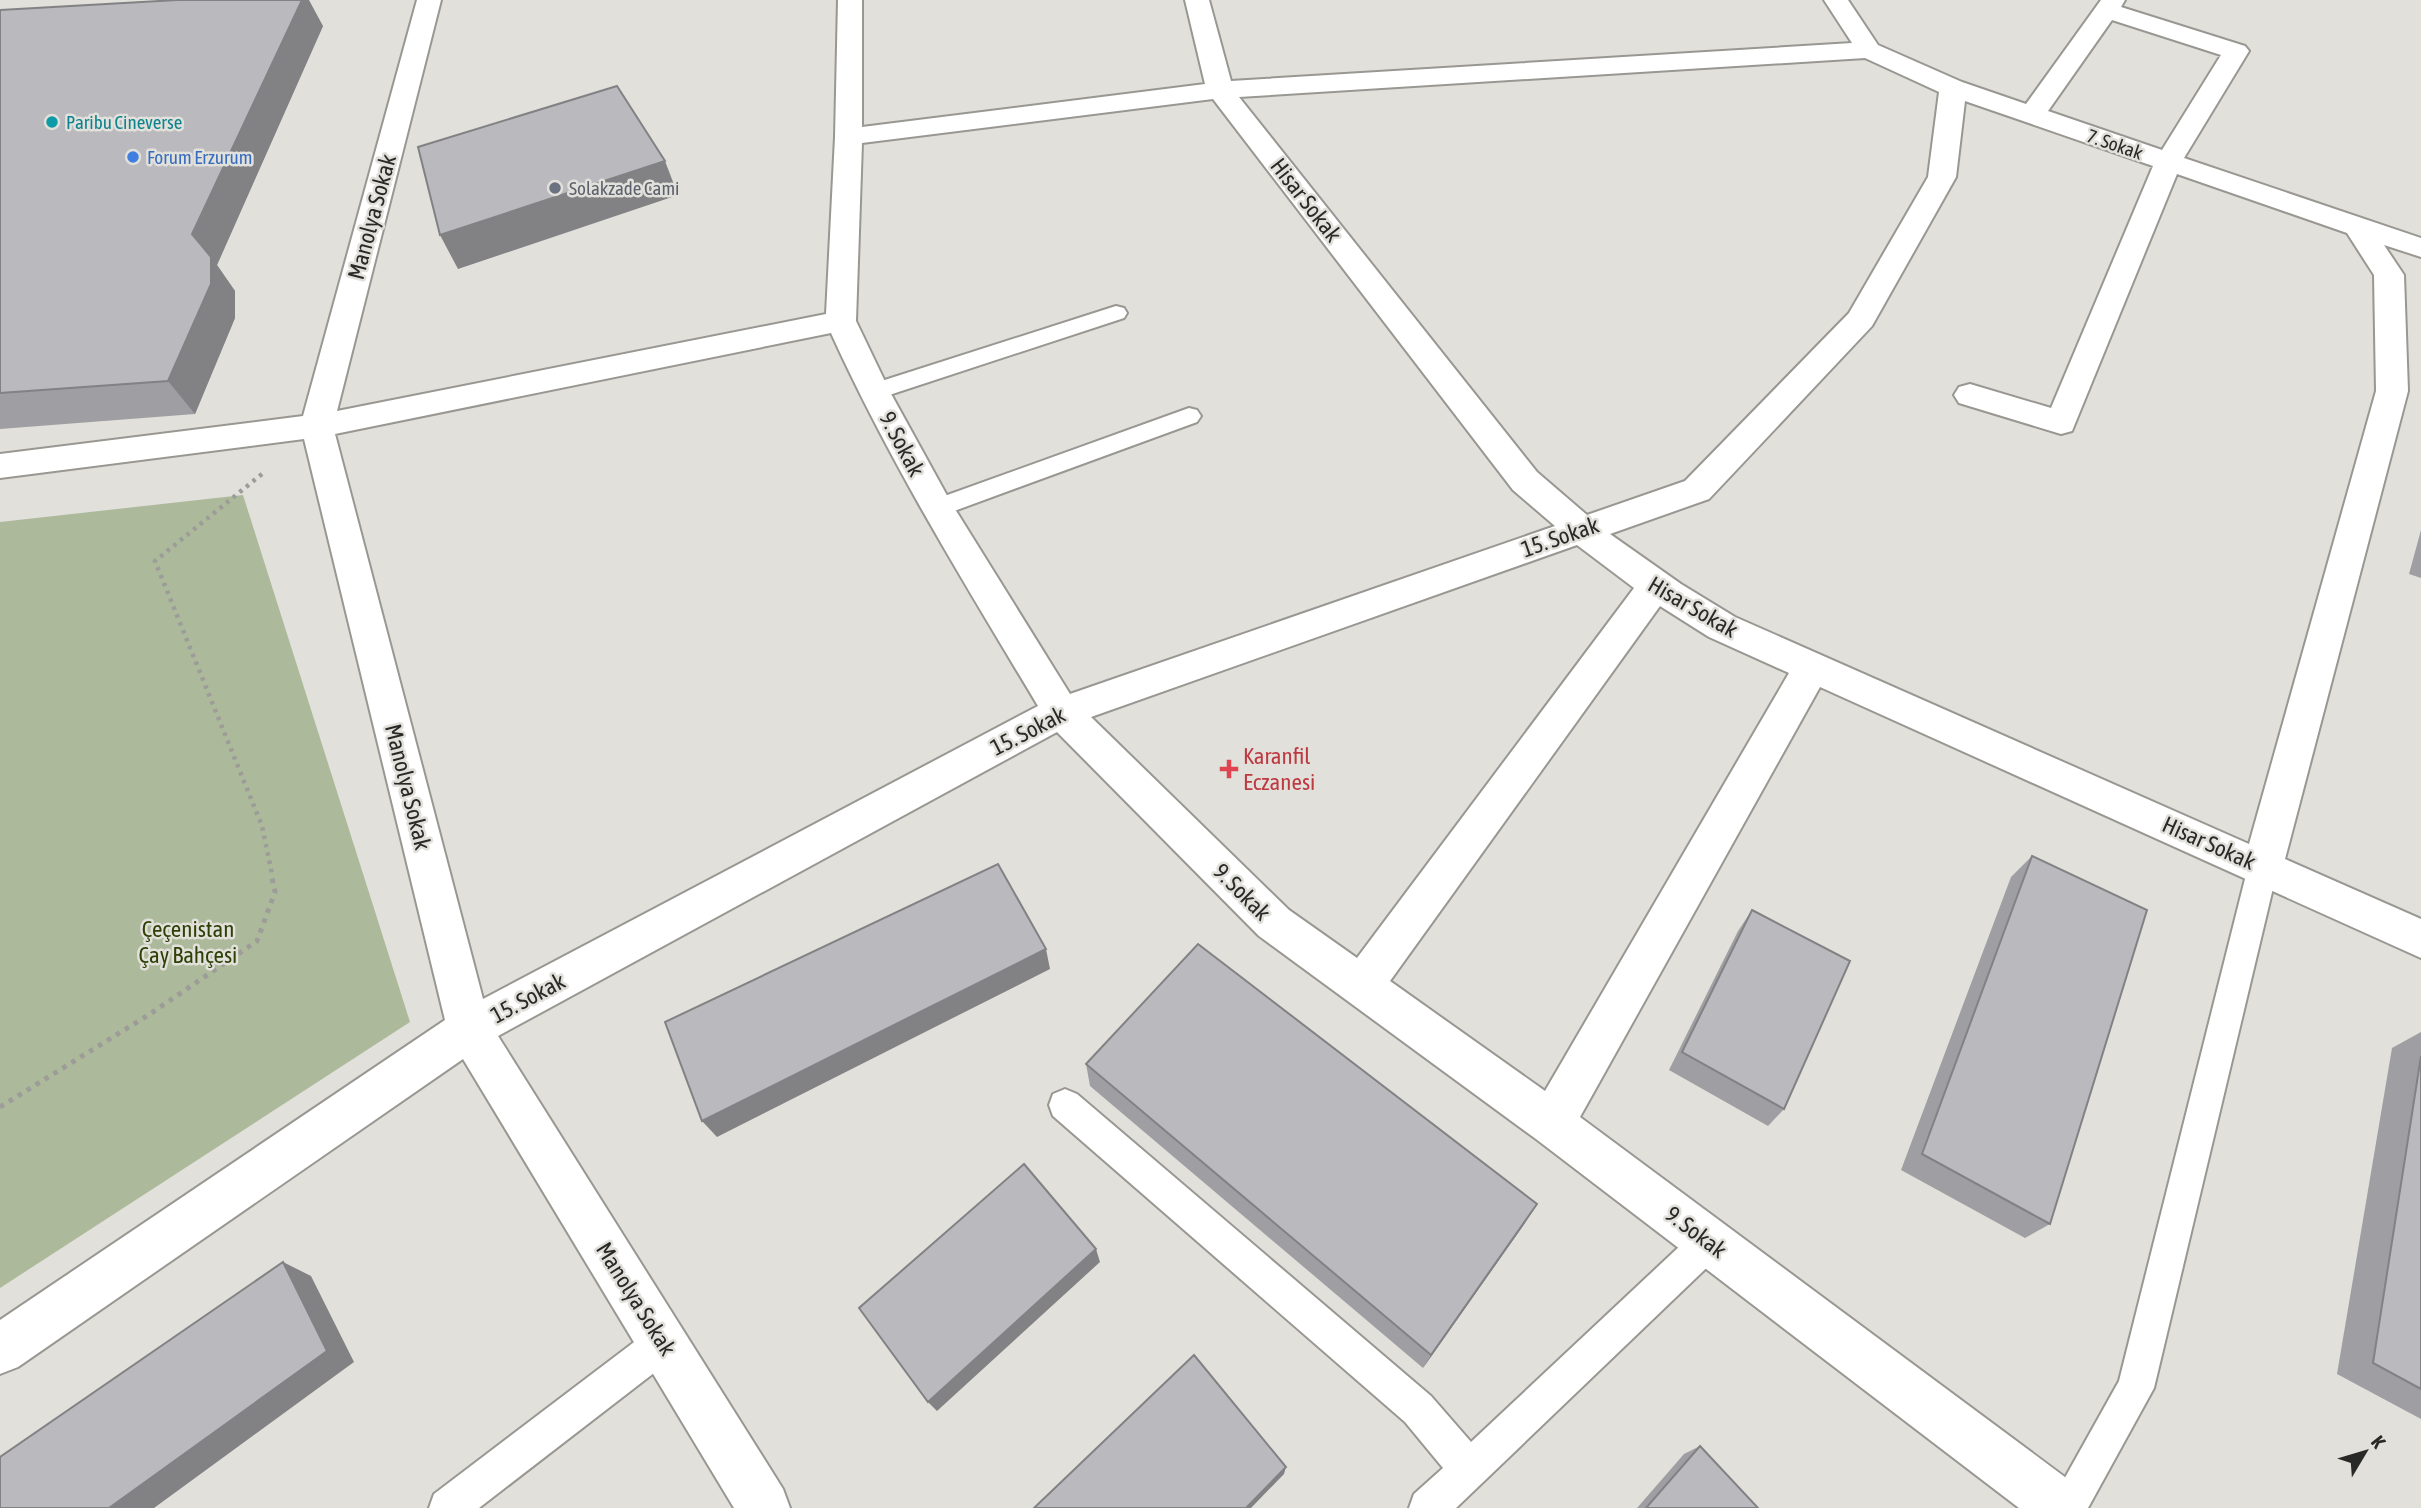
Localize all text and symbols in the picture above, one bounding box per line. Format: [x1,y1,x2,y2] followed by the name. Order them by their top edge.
[66,111,182,133] place label: Paribu Cineverse
[44,114,60,130] marker: Paribu Cineverse
[2084,124,2146,164] street label: 7. Sokak
[147,146,252,168] place label: Forum Erzurum
[125,149,141,165] marker: Forum Erzurum
[343,152,401,282] street label: Manolya Sokak
[1265,153,1347,247] street label: Hisar Sokak
[569,177,680,199] place label: Solakzade Cami
[547,180,563,196] marker: Solakzade Cami
[874,407,930,481] street label: 9. Sokak
[1518,512,1602,562] street label: 15. Sokak
[1644,571,1742,643] street label: Hisar Sokak
[986,701,1070,761] street label: 15. Sokak
[380,722,436,852] street label: Manolya Sokak
[1243,743,1315,795] place label: Karanfil Eczanesi
[1221,761,1237,777] marker: Karanfil Eczanesi
[2159,811,2259,875] street label: Hisar Sokak
[1208,858,1276,926] street label: 9. Sokak
[139,916,237,968] park label: Çeçenistan Çay Bahçesi
[486,968,570,1028] street label: 15. Sokak
[1660,1201,1732,1263] street label: 9. Sokak
[591,1238,681,1360] street label: Manolya Sokak
[2330,1417,2400,1487] north arrow
[2367,1431,2390,1453] text: K

